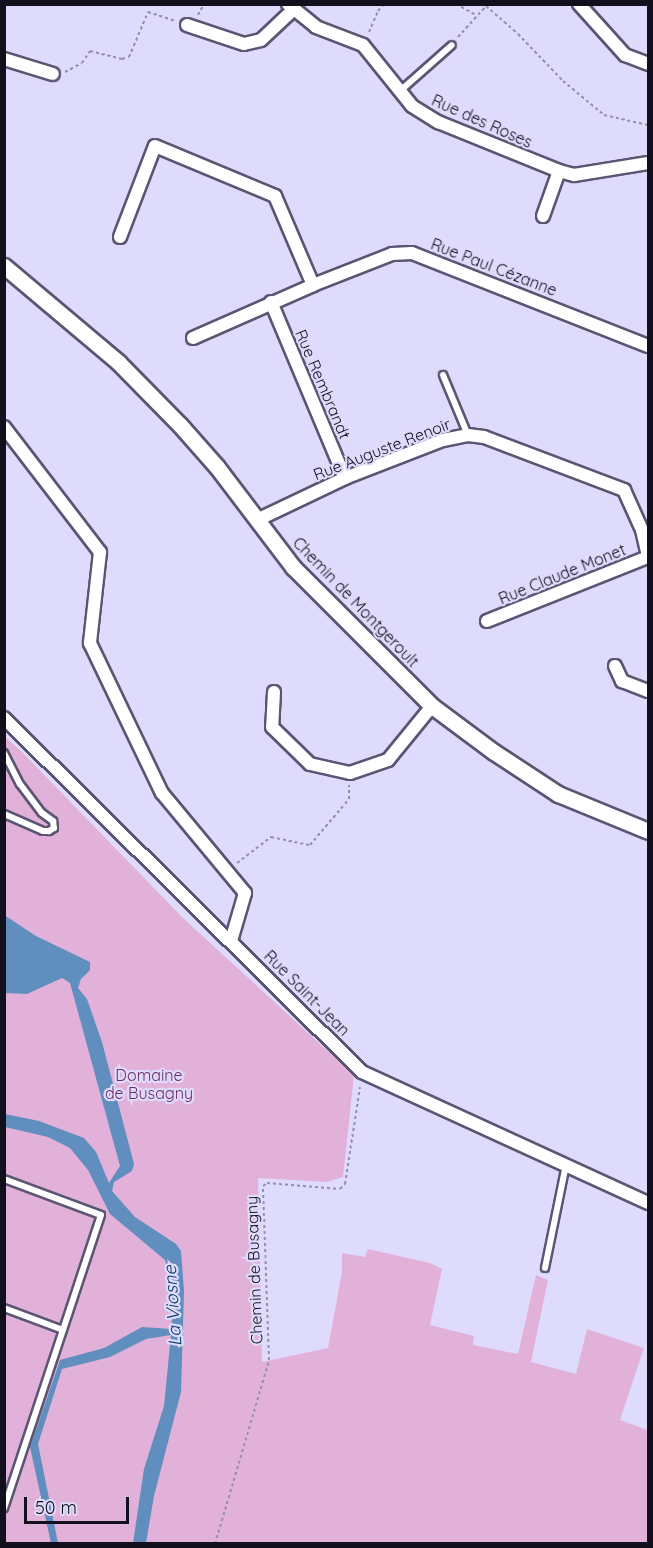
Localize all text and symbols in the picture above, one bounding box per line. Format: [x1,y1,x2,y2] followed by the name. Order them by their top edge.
[429,90,535,152] street label: Rue des Roses
[428,234,560,300] street label: Rue Paul Cézanne
[291,326,355,442] street label: Rue Rembrandt
[311,414,453,484] street label: Rue Auguste Renoir
[289,533,423,671] street label: Chemin de Montgeroult
[496,540,628,608] street label: Rue Claude Monet
[260,946,354,1040] street label: Rue Saint-Jean
[105,1065,193,1103] park label: Domaine de Busagny
[242,1196,266,1344] street label: Chemin de Busagny
[159,1265,187,1347] water label: La Viosne
[27,1485,132,1523] scale bar
[35,1496,77,1519] text: 50 m

